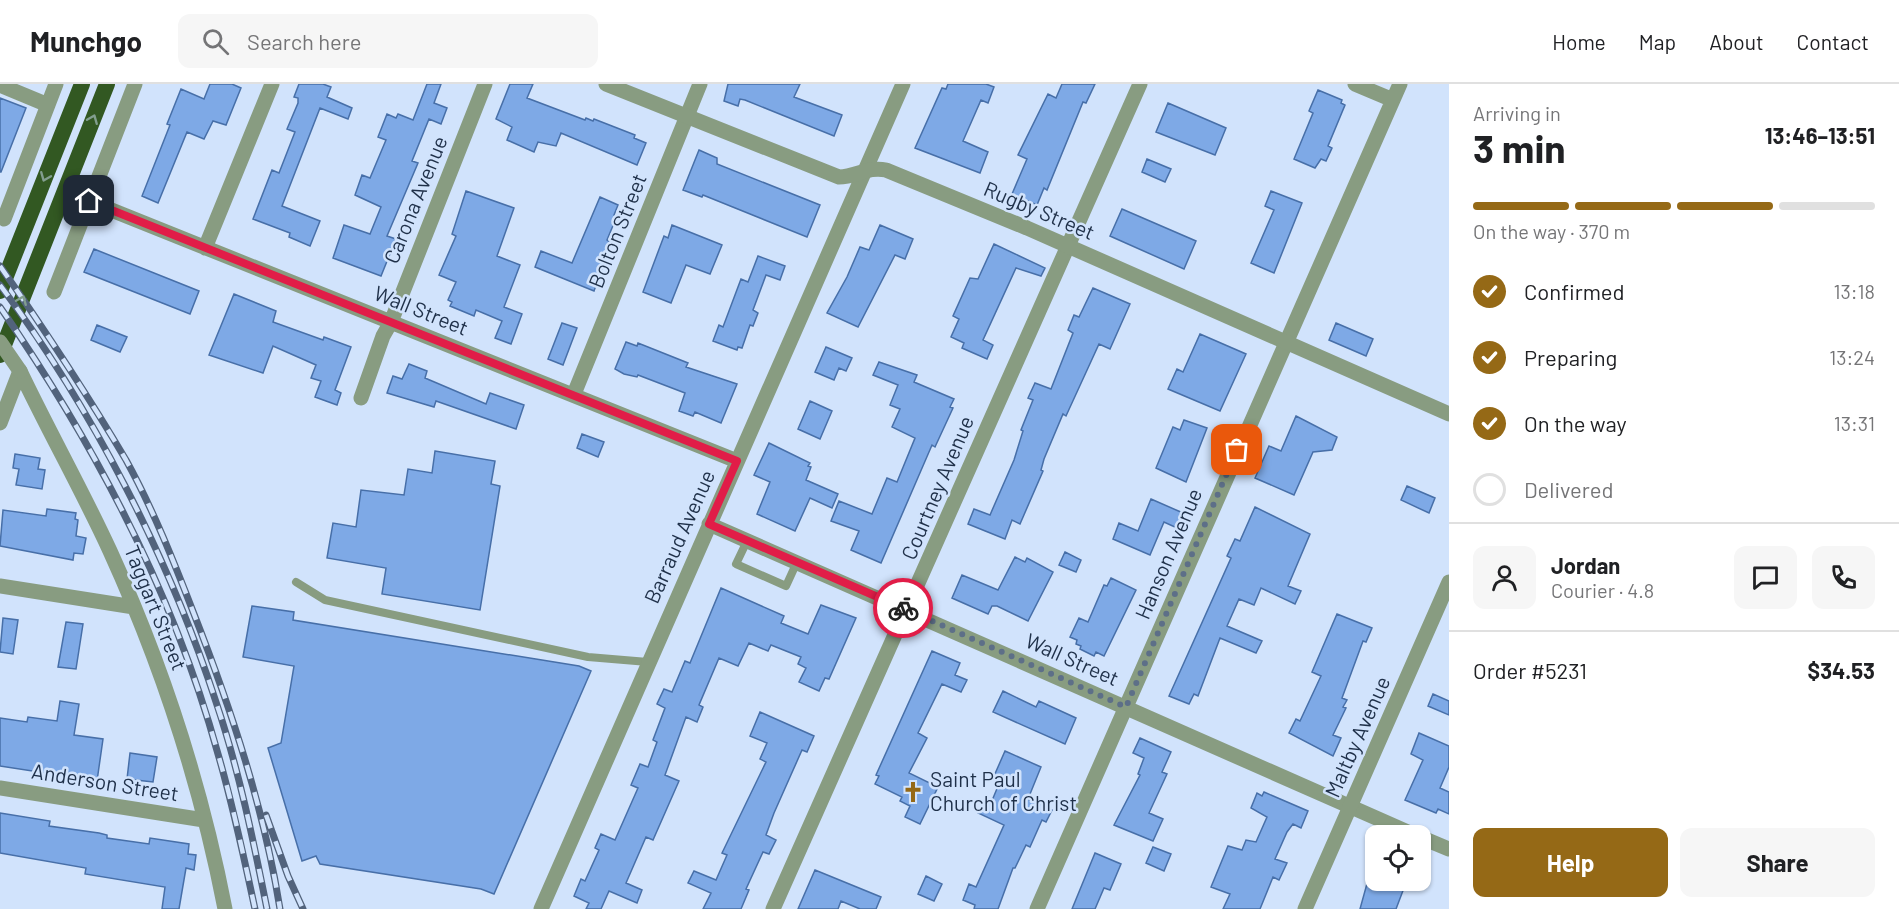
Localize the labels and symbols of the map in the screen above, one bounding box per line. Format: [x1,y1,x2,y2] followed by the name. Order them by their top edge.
[86,114,99,125] one-way arrow
[378,132,452,267] street label: Carona Avenue
[582,170,651,291] street label: Bolton Street
[40,171,52,182] one-way arrow
[63,175,114,226] pin
[980,175,1099,244] street label: Rugby Street
[371,279,472,340] street label: Wall Street
[14,296,27,306] one-way arrow
[895,412,978,563] street label: Courtney Avenue
[1211,424,1262,475] pin
[638,466,719,607] street label: Barraud Avenue
[1129,484,1206,623] street label: Hanson Avenue
[120,541,193,674] street label: Taggart Street
[873,578,933,638] courier
[1022,627,1123,690] street label: Wall Street
[1319,672,1395,801] street label: Maltby Avenue
[30,758,181,805] street label: Anderson Street
[930,766,1077,815] place label: Saint Paul Church of Christ
[901,780,925,804] church icon: Saint Paul Church of Christ

